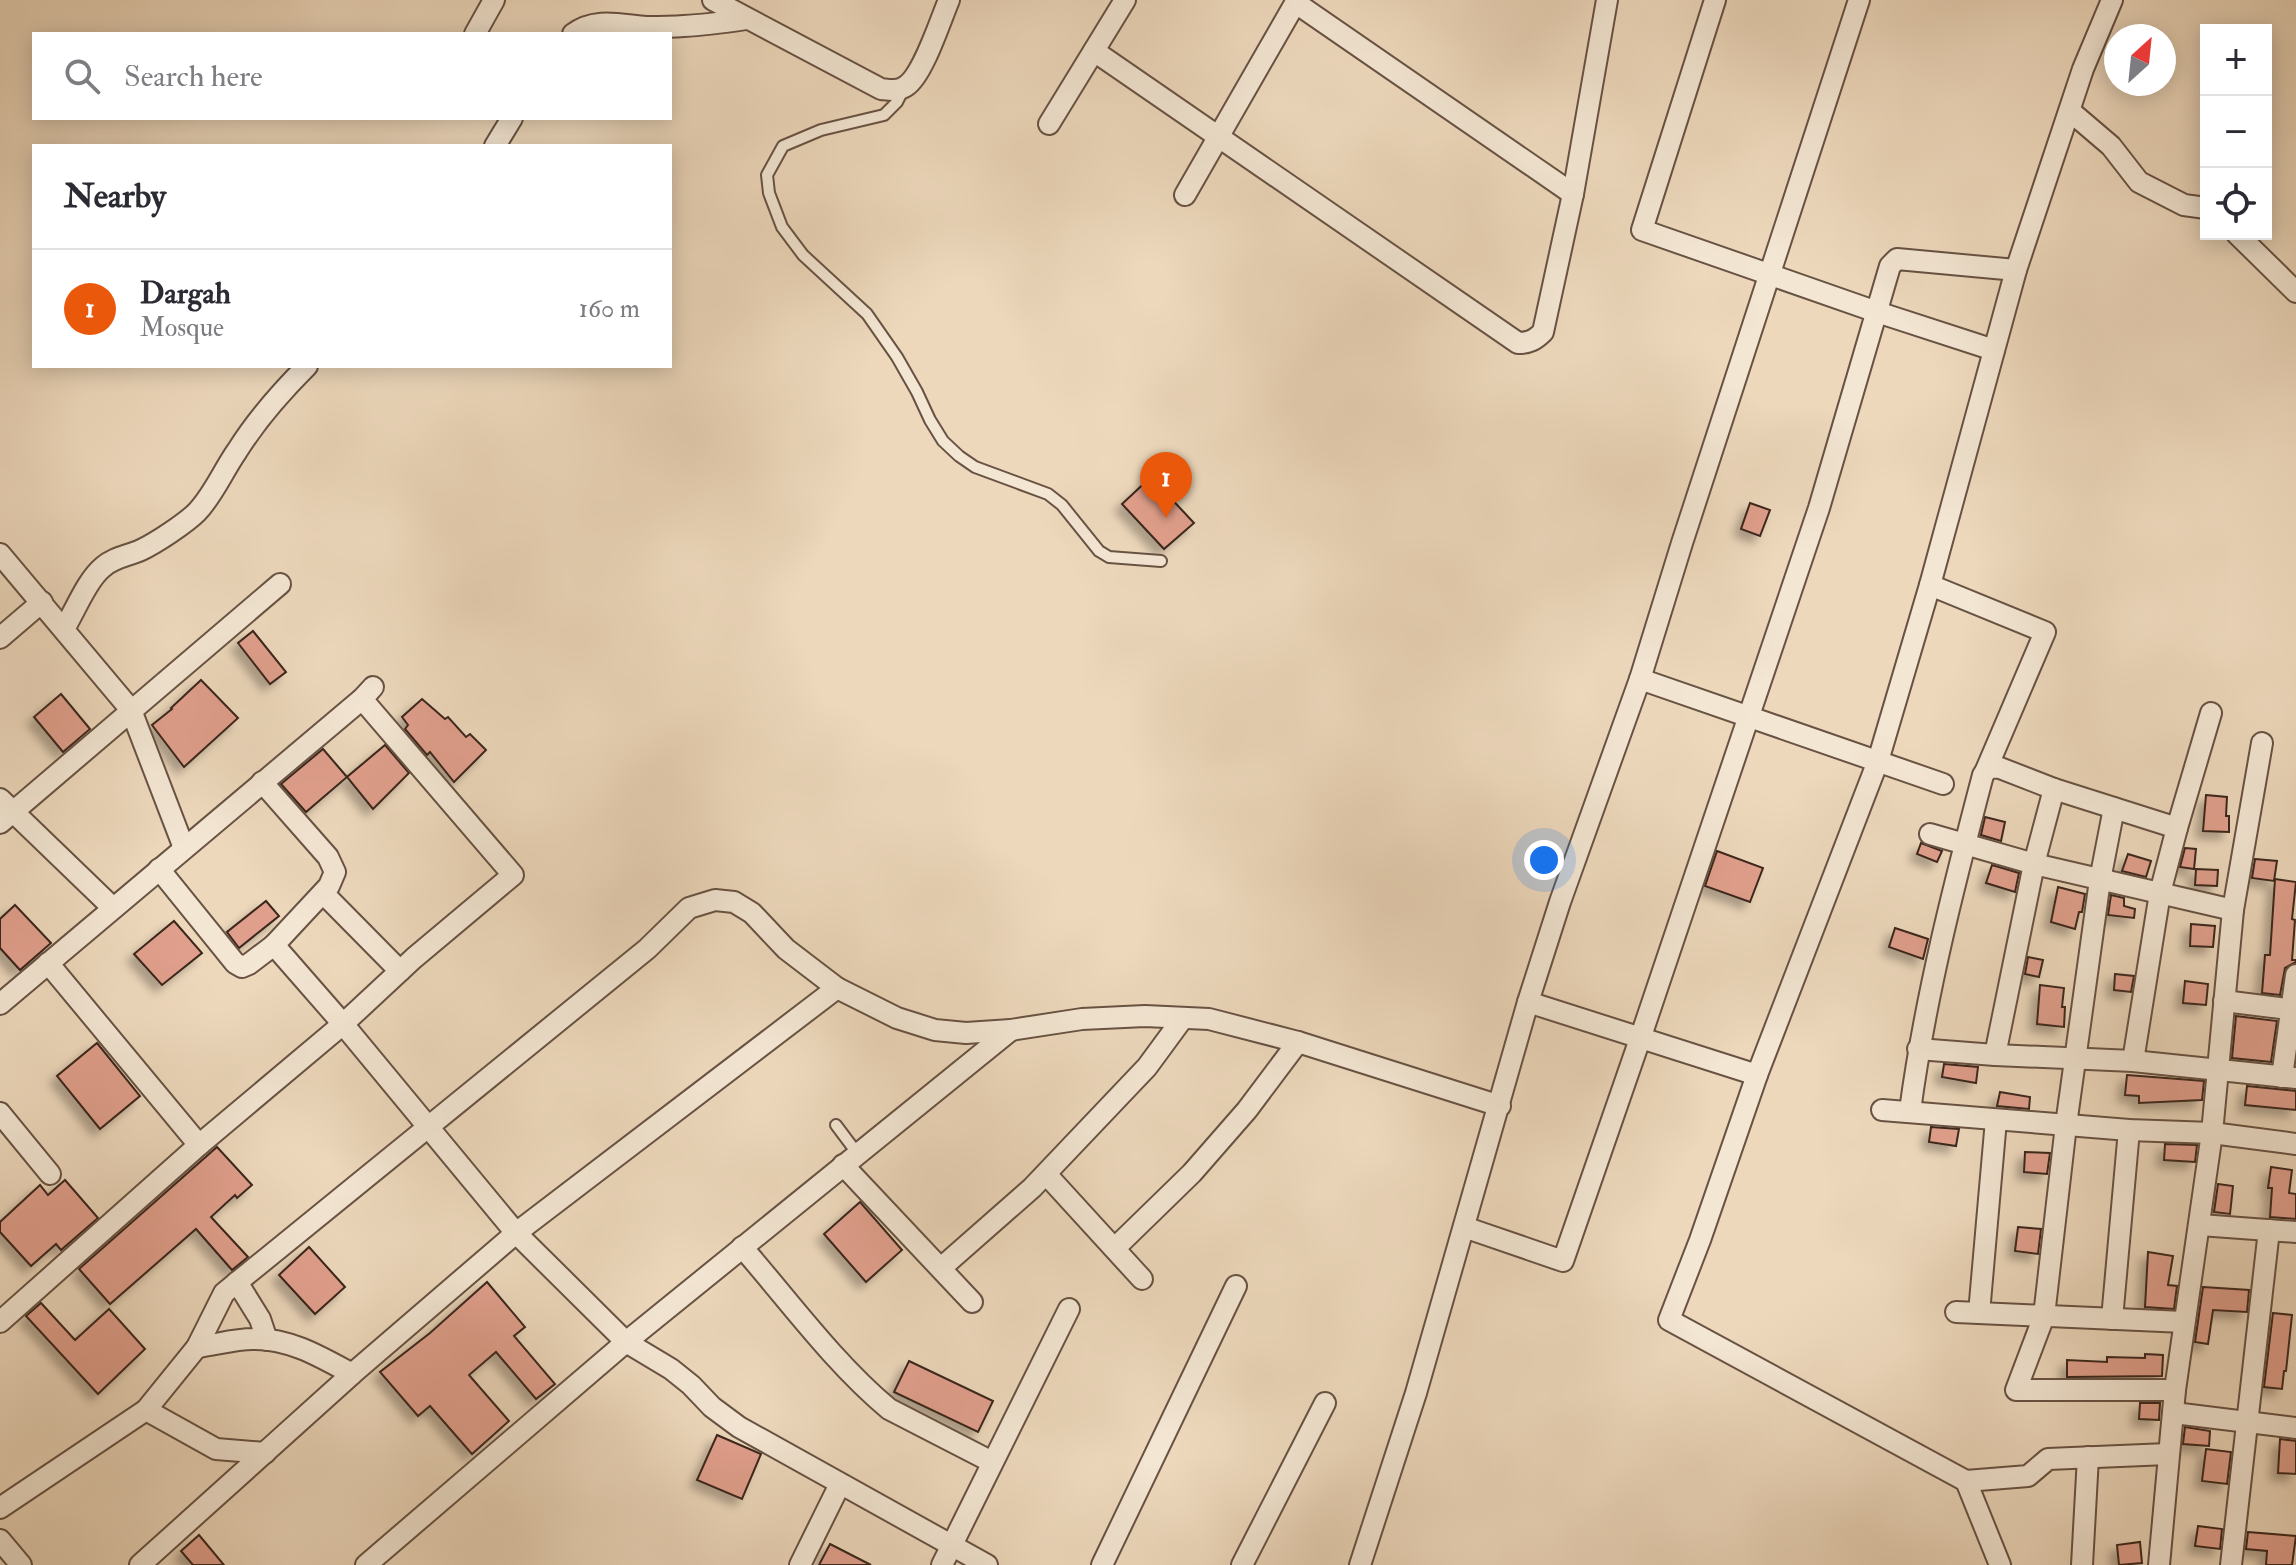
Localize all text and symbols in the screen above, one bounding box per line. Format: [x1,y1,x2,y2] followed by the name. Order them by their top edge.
[2104,24,2176,96] north arrow
[2200,24,2272,240] map controls
[2200,24,2272,96] button: +
[32,32,672,120] search box
[60,54,104,98] icon: search
[124,58,263,95] text: Search here
[2200,96,2272,168] button: −
[2200,168,2272,240] button: locate
[64,175,166,218] text: Nearby
[140,275,231,312] text: Dargah
[85,293,95,325] text: 1
[579,293,640,325] text: 160 m
[140,312,224,344] text: Mosque
[1140,452,1192,518] pin: 1
[1524,840,1564,880] your location

